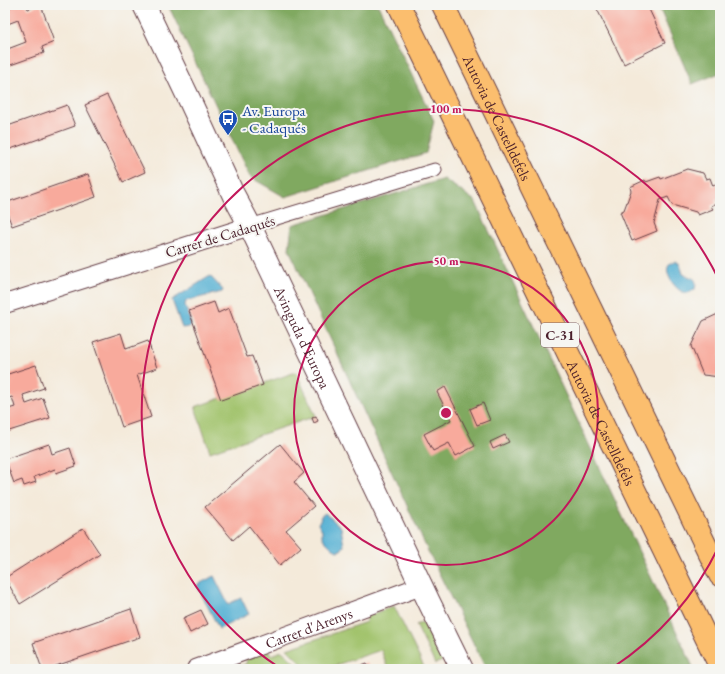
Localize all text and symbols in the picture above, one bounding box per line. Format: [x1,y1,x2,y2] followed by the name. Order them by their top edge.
[459,51,536,184] street label: Autovia de Castelldefels
[241,101,306,137] place label: Av. Europa - Cadaqués
[430,101,462,117] text: 100 m
[217,108,239,136] bus stop icon: Av. Europa - Cadaqués
[163,210,277,262] street label: Carrer de Cadaqués
[433,253,459,269] text: 50 m
[270,282,335,391] street label: Avinguda d'Europa
[541,323,579,347] road number: C-31
[563,356,640,488] street label: Autovia de Castelldefels
[439,406,453,420] centre of rings
[263,603,355,652] street label: Carrer d'Arenys

